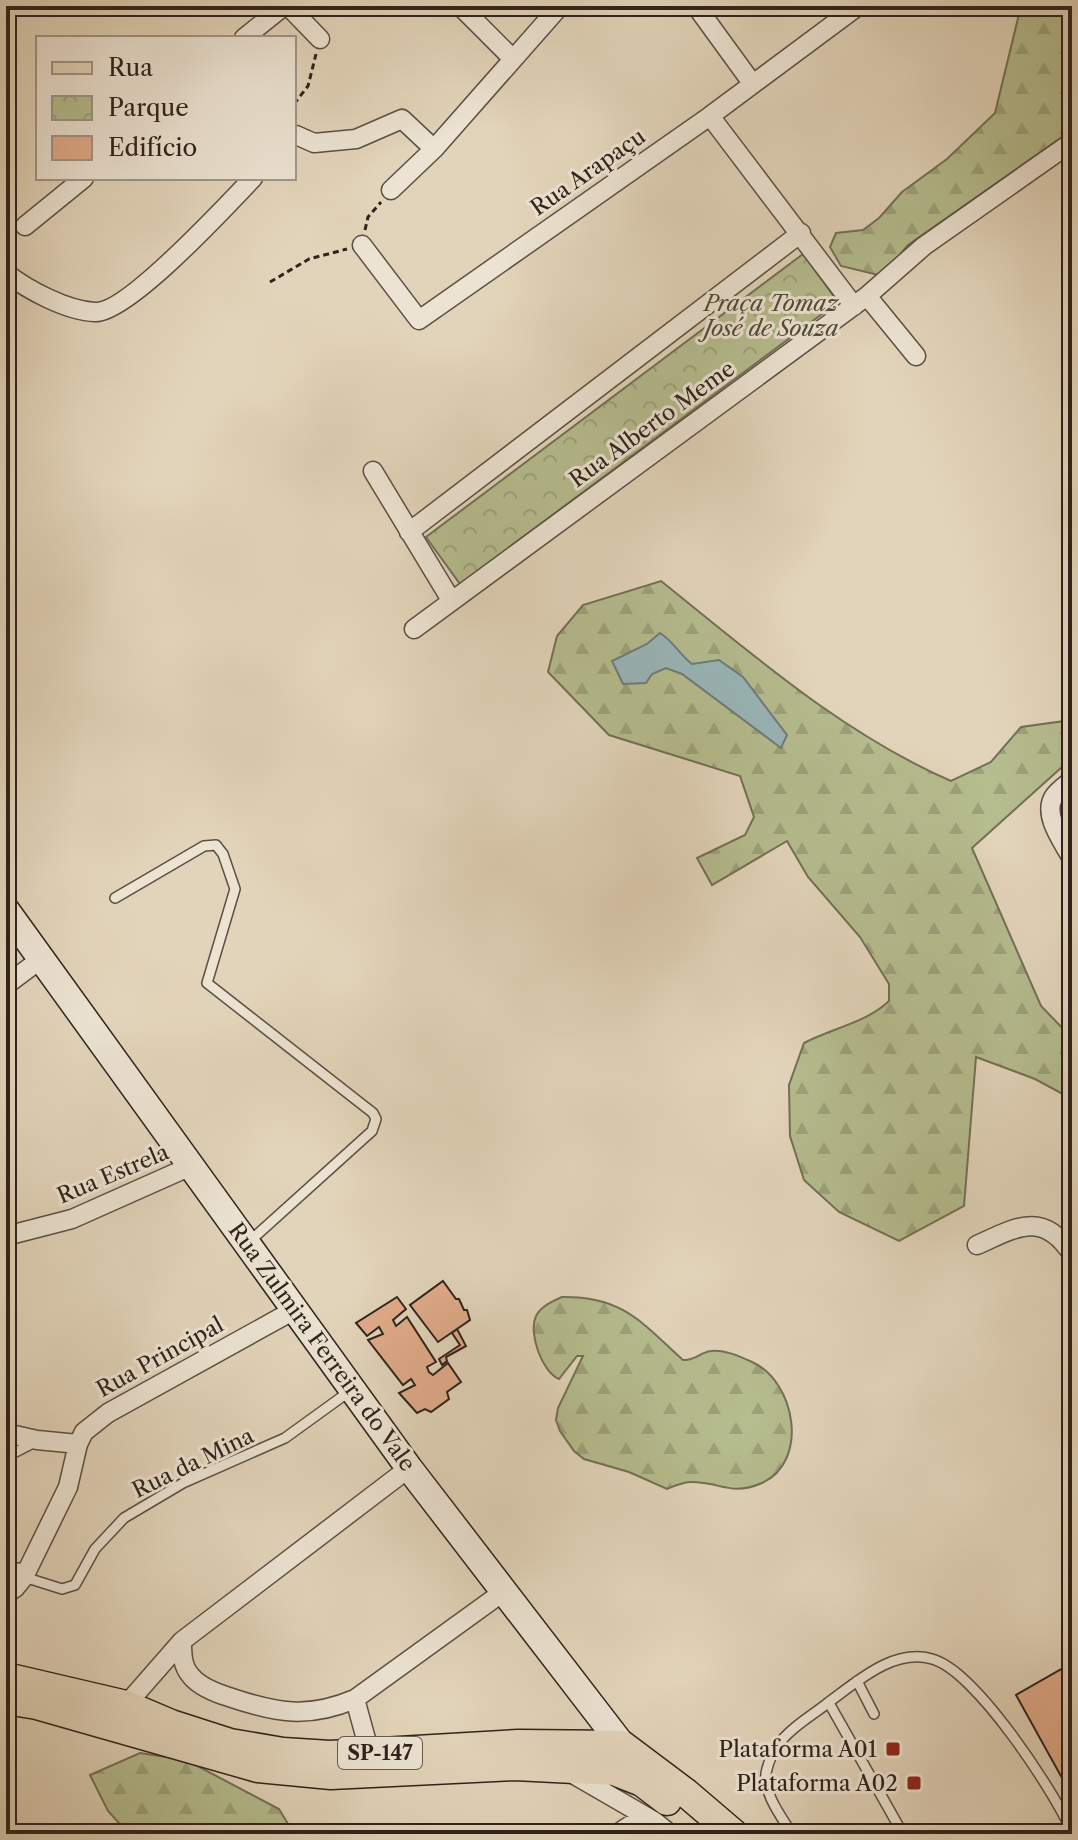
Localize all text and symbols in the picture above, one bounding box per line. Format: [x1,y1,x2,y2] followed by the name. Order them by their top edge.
[36,36,296,180] legend
[108,53,153,82] text: Rua
[108,93,189,122] text: Parque
[526,123,650,221] street label: Rua Arapaçu
[108,133,197,162] text: Edifício
[698,290,839,342] park label: Praça Tomaz José de Souza
[564,355,740,493] street label: Rua Alberto Meme
[53,1138,173,1210] street label: Rua Estrela
[223,1217,421,1477] street label: Rua Zulmira Ferreira do Vale
[92,1311,229,1403] street label: Rua Principal
[128,1422,258,1504] street label: Rua da Mina
[719,1736,877,1763] place label: Plataforma A01
[338,1737,422,1769] road number: SP-147
[884,1740,902,1758] marker: Plataforma A01
[736,1770,898,1797] place label: Plataforma A02
[905,1774,923,1792] marker: Plataforma A02

